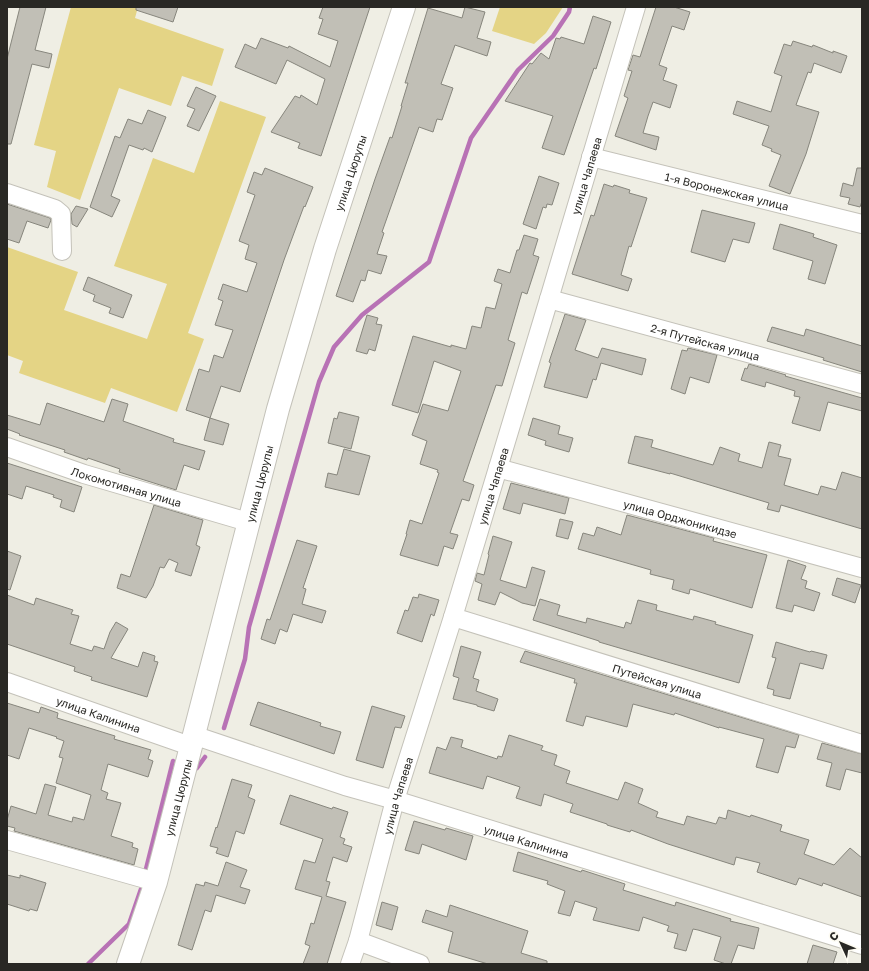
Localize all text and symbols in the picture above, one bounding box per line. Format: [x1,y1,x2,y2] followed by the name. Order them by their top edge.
[331,133,368,213] street label: улица Цюрупы
[568,135,603,216] street label: улица Чапаева
[664,169,790,212] street label: 1-я Воронежская улица
[649,320,761,362] street label: 2-я Путейская улица
[243,444,275,524] street label: улица Цюрупы
[475,446,510,526] street label: улица Чапаева
[70,464,183,509] street label: Локомотивная улица
[622,496,738,540] street label: улица Орджоникидзе
[611,660,704,700] street label: Путейская улица
[55,693,142,735] street label: улица Калинина
[380,755,415,836] street label: улица Чапаева
[162,757,194,837] street label: улица Цюрупы
[482,822,571,860] street label: улица Калинина
[821,923,861,963] north arrow
[826,928,841,943] text: С

